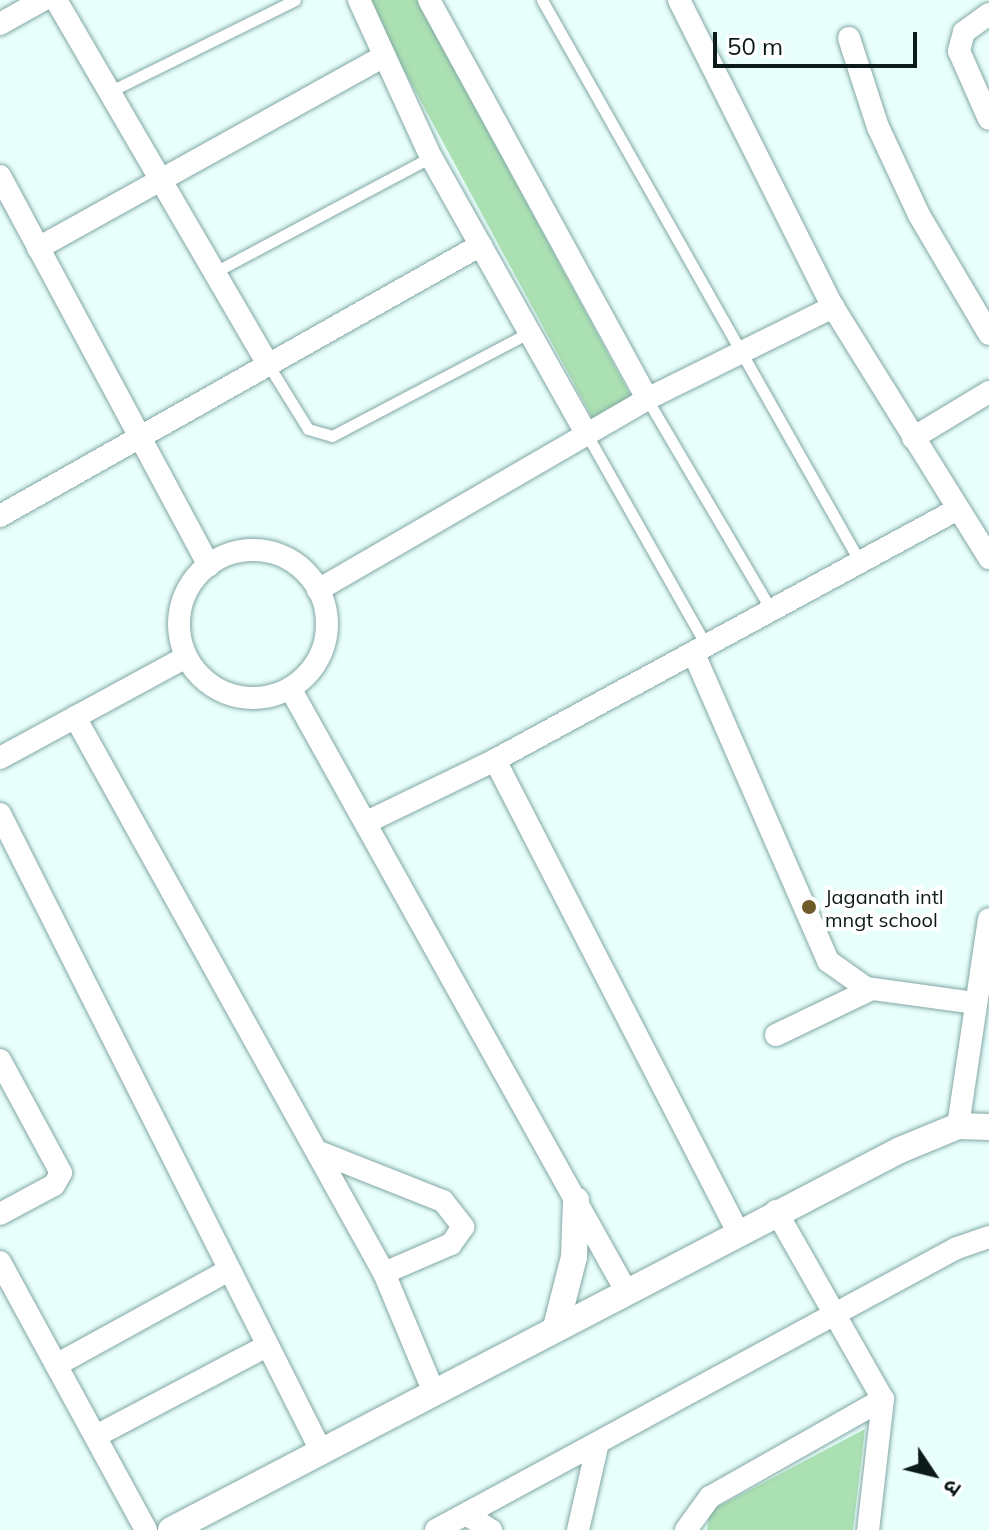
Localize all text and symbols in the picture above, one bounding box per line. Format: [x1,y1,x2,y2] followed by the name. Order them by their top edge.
[717,16,921,66] scale bar
[727,31,783,61] text: 50 m
[825,884,944,931] place label: Jaganath intl mngt school
[800,898,818,916] marker: Jaganath intl mngt school
[893,1434,973,1514] north arrow
[937,1474,968,1501] text: उ

